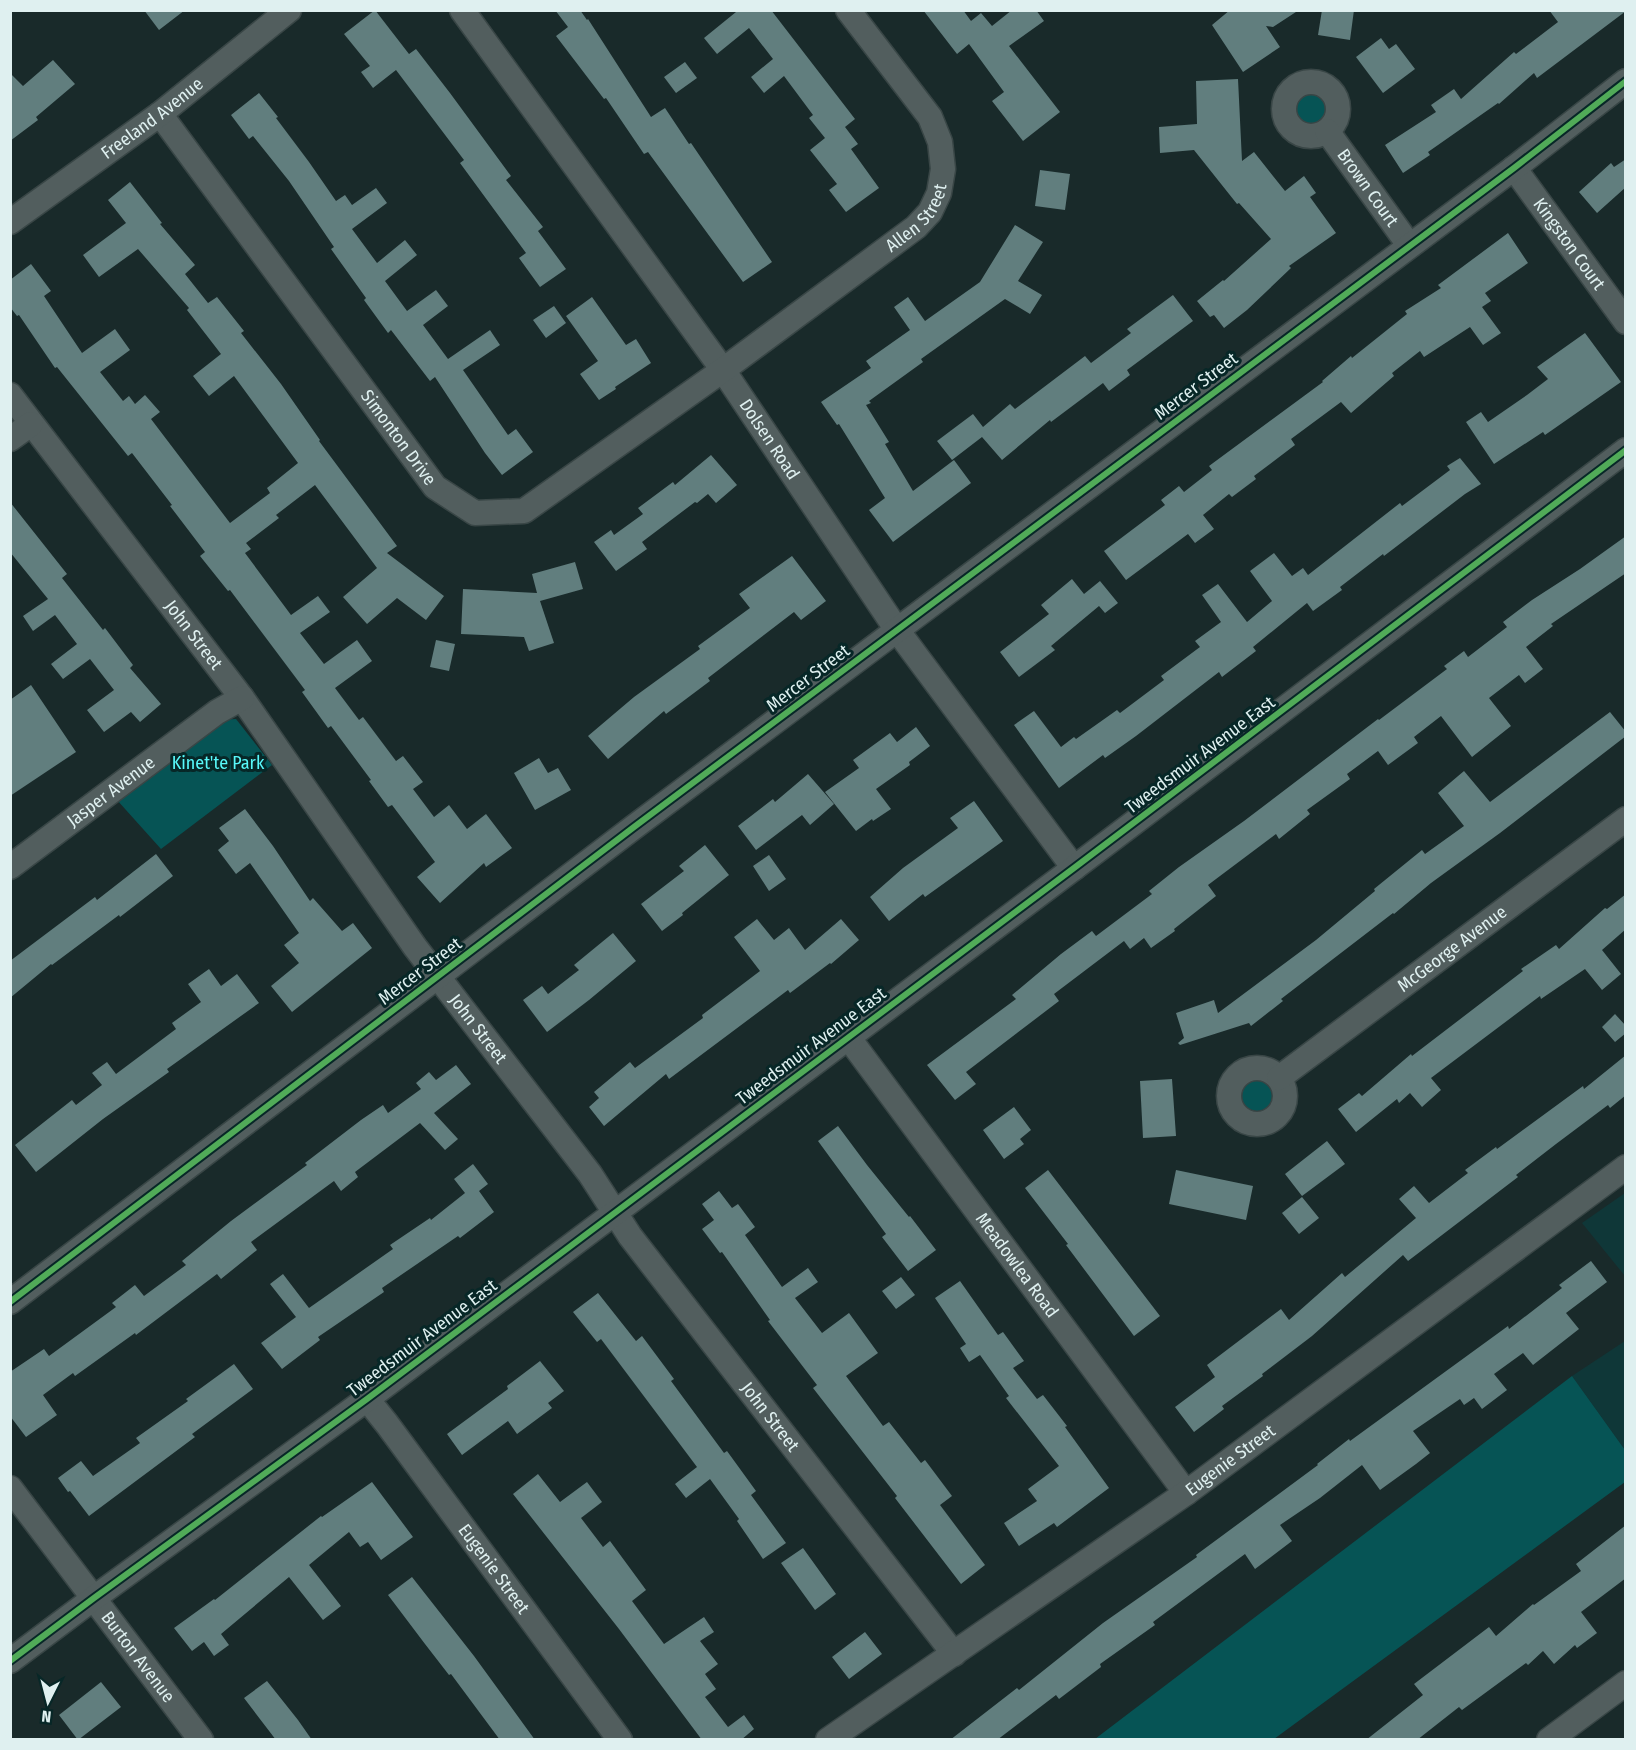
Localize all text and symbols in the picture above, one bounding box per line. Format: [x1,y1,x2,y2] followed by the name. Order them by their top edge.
[97,73,208,164] street label: Freeland Avenue
[1333,145,1403,231] street label: Brown Court
[881,182,951,257] street label: Allen Street
[1529,194,1610,294] street label: Kingston Court
[1150,348,1242,424] street label: Mercer Street
[356,385,441,490] street label: Simonton Drive
[735,395,804,484] street label: Dolsen Road
[160,596,227,674] street label: John Street
[762,640,854,716] street label: Mercer Street
[1121,691,1279,818] street label: Tweedsmuir Avenue East
[62,751,159,832] street label: Jasper Avenue
[172,752,265,774] park label: Kinet'te Park
[1393,901,1511,997] street label: McGeorge Avenue
[374,933,466,1009] street label: Mercer Street
[732,982,890,1109] street label: Tweedsmuir Avenue East
[444,990,512,1068] street label: John Street
[971,1208,1063,1322] street label: Meadowlea Road
[343,1274,501,1401] street label: Tweedsmuir Avenue East
[736,1378,804,1456] street label: John Street
[1181,1420,1280,1501] street label: Eugenie Street
[453,1520,534,1618] street label: Eugenie Street
[97,1607,180,1707] street label: Burton Avenue
[18,1672,78,1732] north arrow
[41,1706,52,1726] text: N

